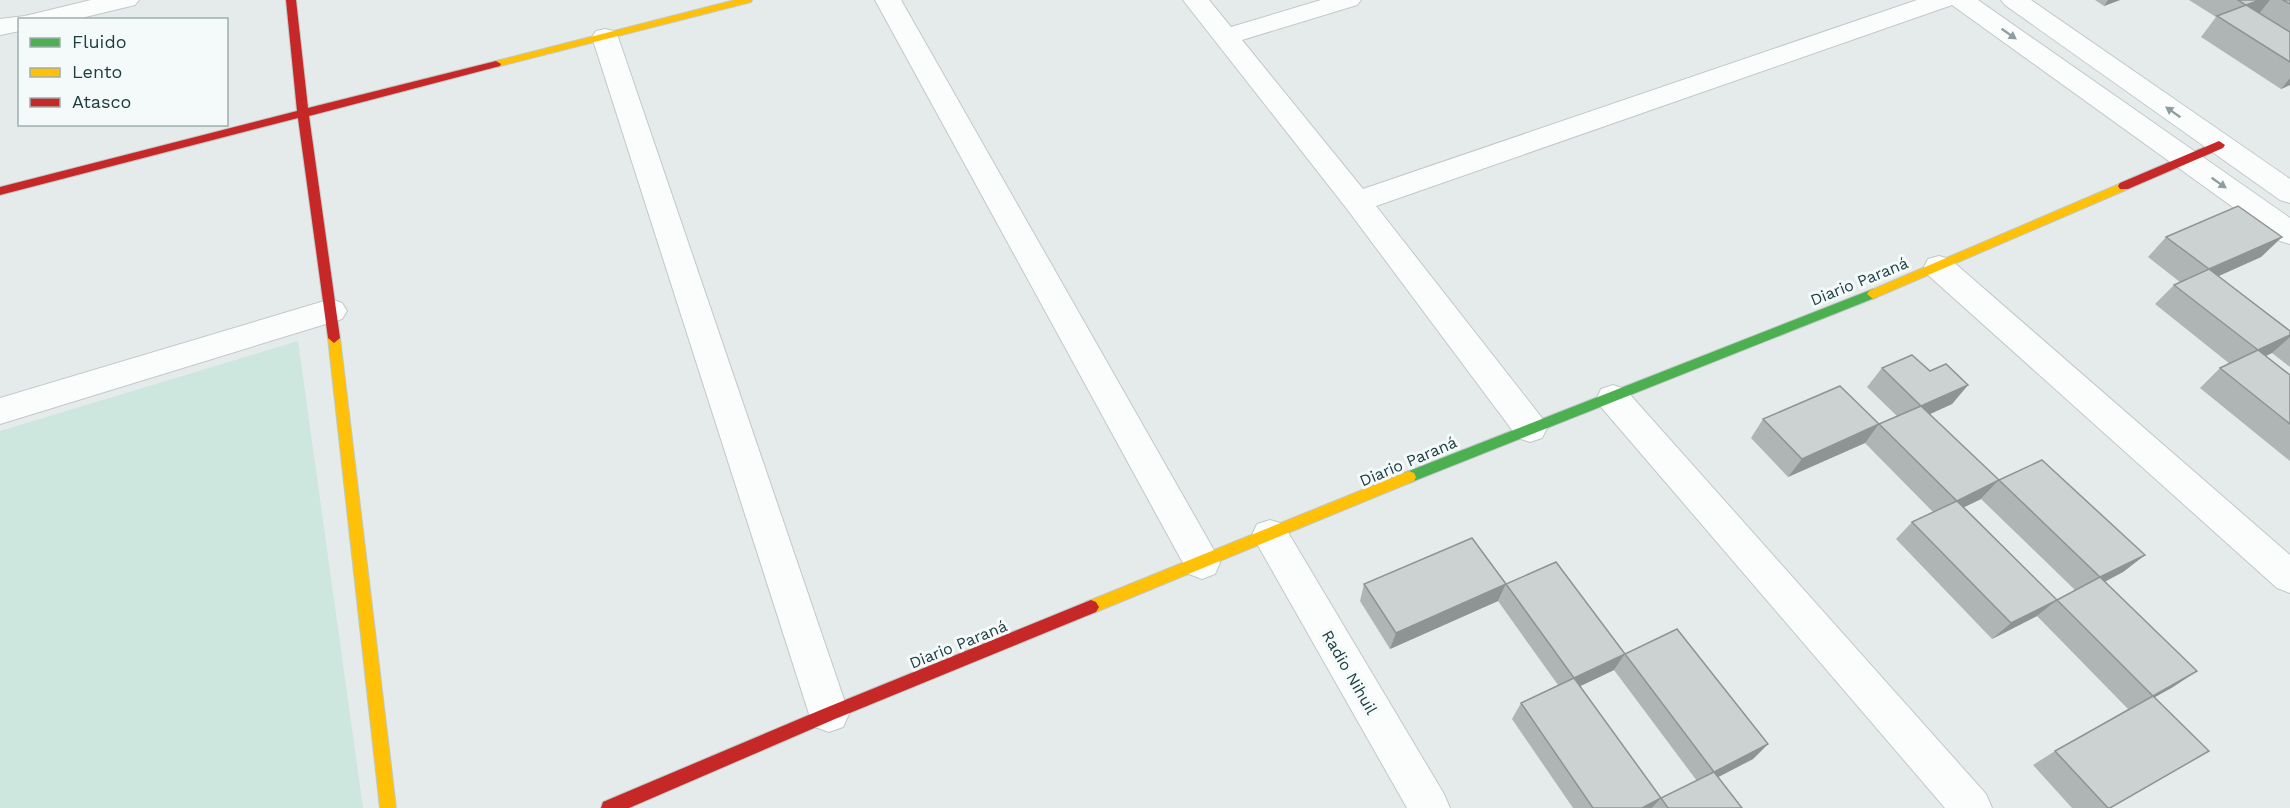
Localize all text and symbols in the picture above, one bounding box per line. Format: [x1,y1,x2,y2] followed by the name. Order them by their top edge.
[18,18,228,126] legend
[2000,28,2016,40] one-way arrow
[72,31,126,52] text: Fluido
[72,61,122,82] text: Lento
[72,91,131,112] text: Atasco
[2165,106,2181,118] one-way arrow
[2211,177,2227,189] one-way arrow
[1808,253,1911,310] street label: Diario Paraná
[1357,432,1460,490] street label: Diario Paraná
[907,616,1010,673] street label: Diario Paraná
[1318,627,1381,718] street label: Radio Nihuil

